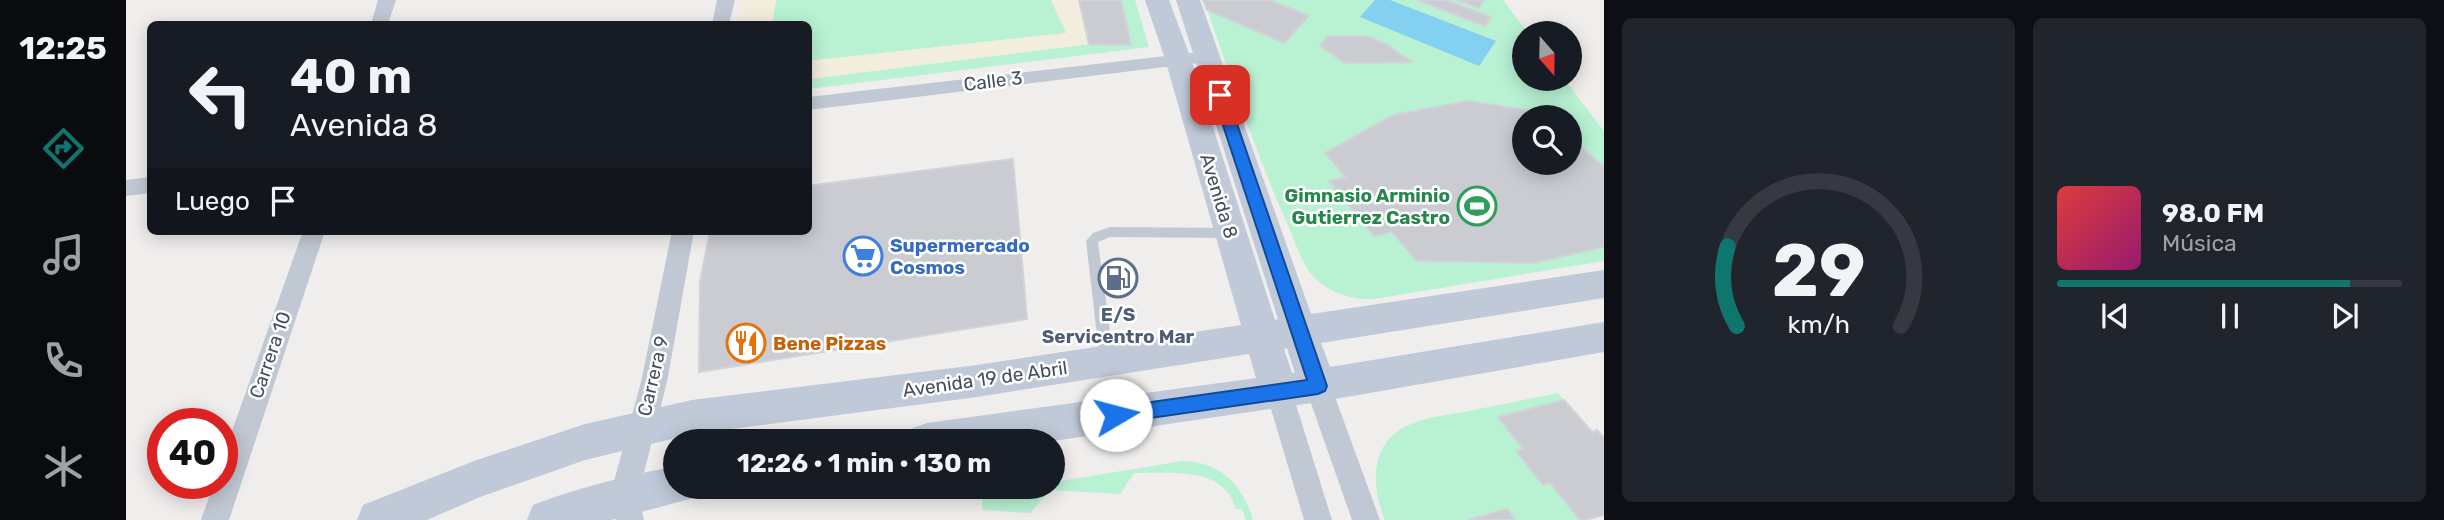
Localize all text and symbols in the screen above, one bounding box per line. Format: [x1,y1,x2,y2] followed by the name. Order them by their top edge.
[1512,21,1582,91] north arrow
[1512,21,1582,175] map controls
[19,29,107,67] text: 12:25
[290,47,412,105] text: 40 m
[175,49,266,140] icon: left
[1190,65,1250,125] pin
[962,66,1024,96] street label: Calle 3
[1201,76,1239,114] icon: arrive
[1512,105,1582,175] button: search
[290,106,438,144] text: Avenida 8
[39,124,88,173] icon: directions
[1195,151,1243,241] street label: Avenida 8
[264,182,302,220] icon: arrive
[1285,184,1450,229] place label: Gimnasio Arminio Gutierrez Castro
[1456,185,1498,227] sports icon: Gimnasio Arminio Gutierrez Castro
[175,186,250,217] text: Luego
[2162,198,2264,229] text: 98.0 FM
[1772,228,1865,314] text: 29
[2162,229,2237,257] text: Música
[39,230,88,279] icon: music
[890,234,1030,279] place label: Supermercado Cosmos
[842,235,884,277] supermarket icon: Supermercado Cosmos
[1097,257,1139,299] fuel station icon: E/S Servicentro Mar
[2096,297,2134,335] icon: previous
[2211,297,2249,335] icon: pause
[2326,297,2364,335] icon: next
[1042,303,1195,348] place label: E/S Servicentro Mar
[244,308,296,402] street label: Carrera 10
[1787,310,1850,339] text: km/h
[725,322,767,364] restaurant icon: Bene Pizzas
[773,332,886,355] place label: Bene Pizzas
[633,334,673,418] street label: Carrera 9
[39,336,88,385] icon: phone
[901,356,1069,402] street label: Avenida 19 de Abril
[1079,378,1153,452] position arrow
[147,408,238,499] speed limit sign: 40
[39,442,88,491] icon: climate
[737,448,991,479] text: 12:26 · 1 min · 130 m

